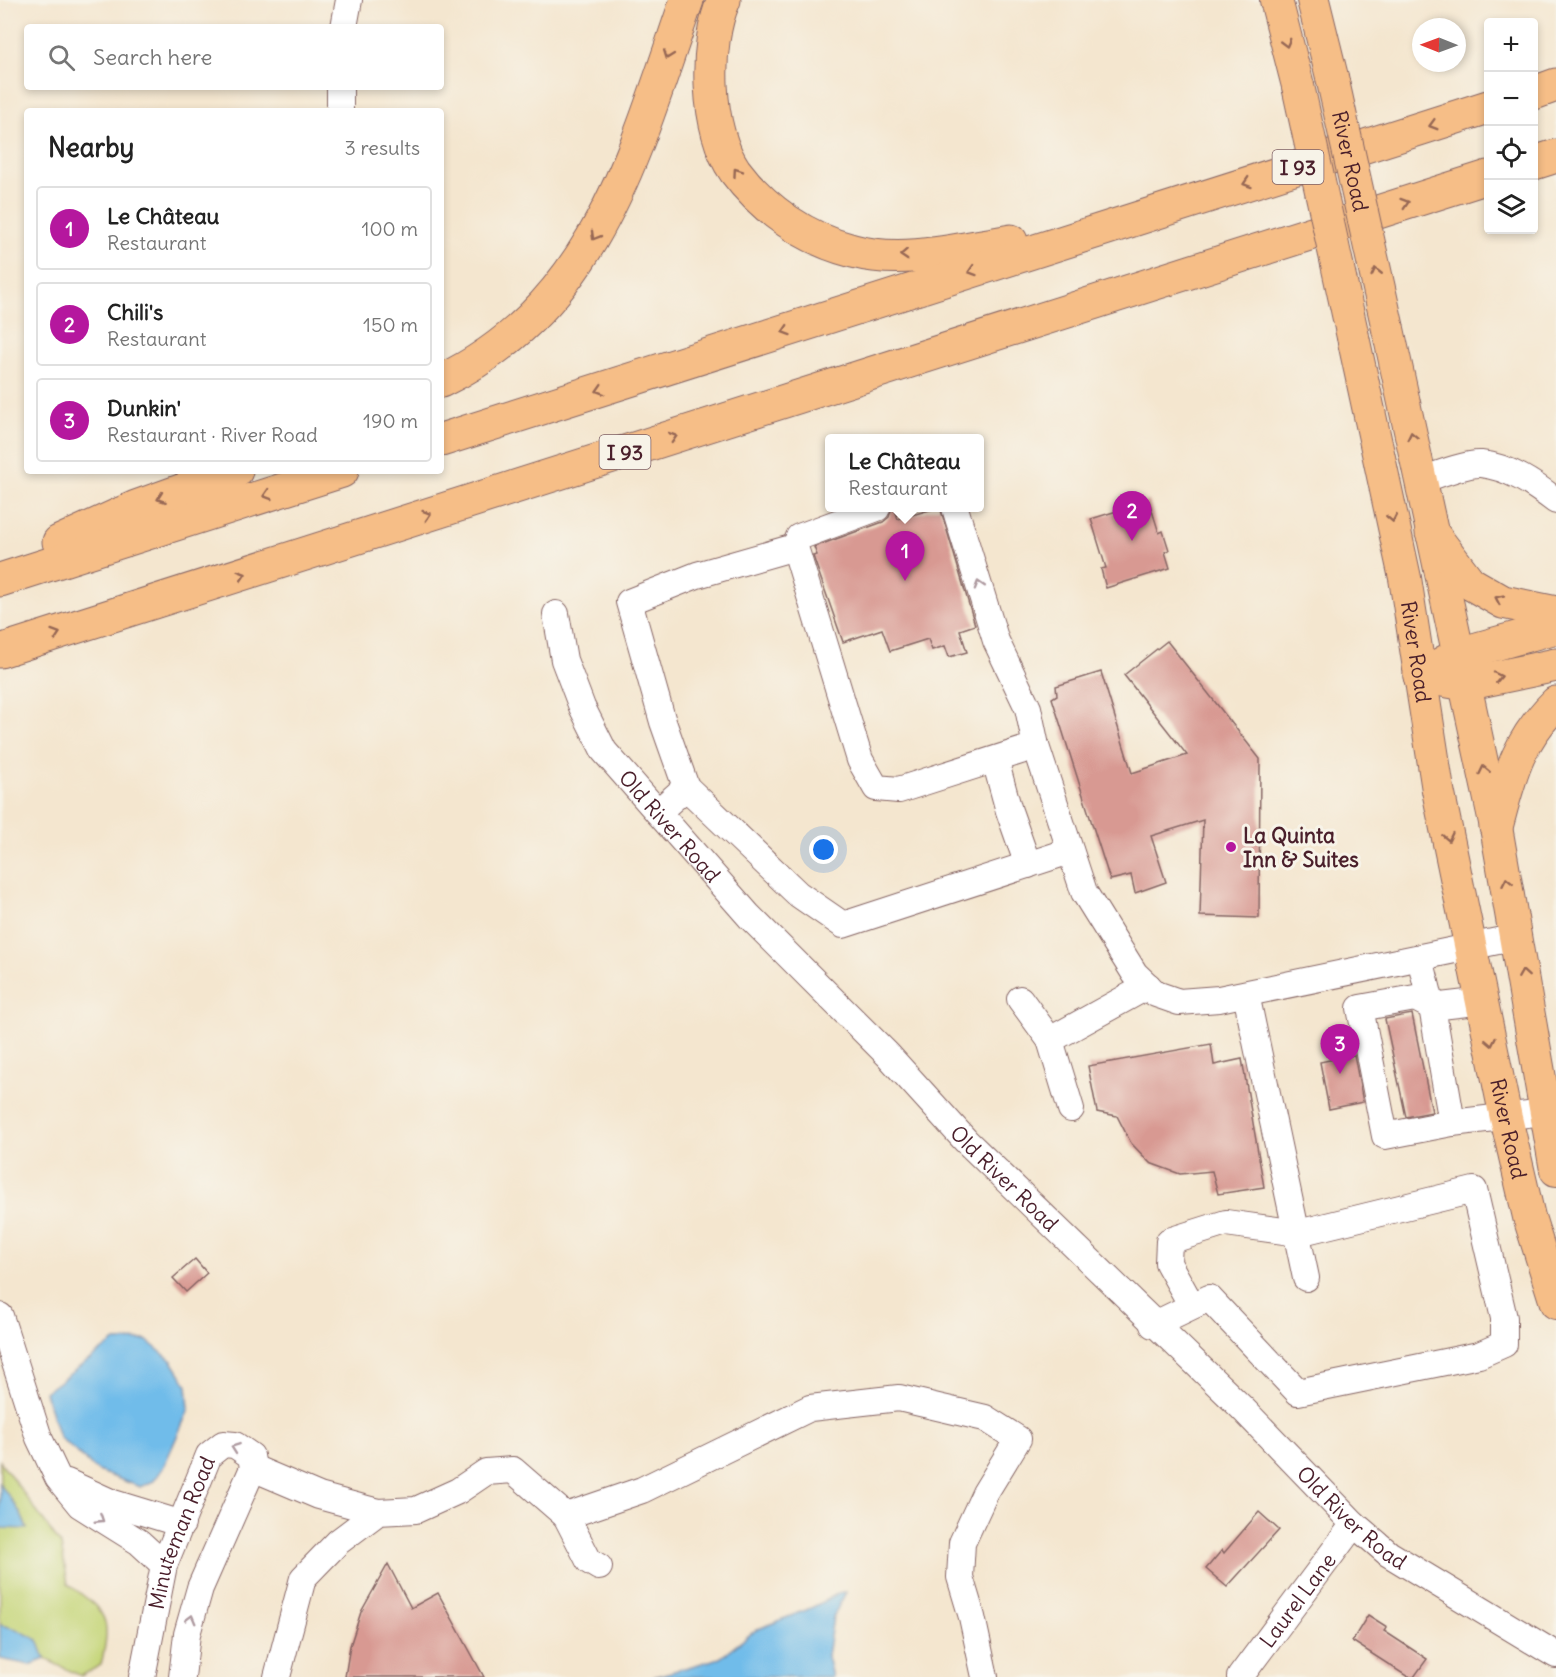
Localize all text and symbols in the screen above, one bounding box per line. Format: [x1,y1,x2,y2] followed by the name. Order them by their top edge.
[1412,18,1466,72] north arrow
[1484,18,1538,234] map controls
[1484,18,1538,72] button: +
[24,24,444,90] search box
[1279,38,1292,48] one-way arrow
[45,41,78,74] icon: search
[93,43,212,71] text: Search here
[662,49,675,60] one-way arrow
[1484,72,1538,126] button: −
[1326,108,1375,214] street label: River Road
[1428,118,1439,130] one-way arrow
[1484,126,1538,180] button: locate
[48,131,134,164] text: Nearby
[344,135,420,160] text: 3 results
[1272,150,1324,184] road number: I 93
[733,167,744,178] one-way arrow
[1242,176,1253,188] one-way arrow
[1484,180,1538,234] button: layers
[1399,198,1410,210] one-way arrow
[107,202,219,230] text: Le Château
[66,216,73,241] text: 1
[361,216,418,241] text: 100 m
[107,230,206,255] text: Restaurant
[590,230,602,240] one-way arrow
[899,249,908,262] one-way arrow
[967,263,978,276] one-way arrow
[1370,267,1383,277] one-way arrow
[107,298,163,326] text: Chili's
[64,312,75,337] text: 2
[363,312,418,337] text: 150 m
[781,323,792,336] one-way arrow
[107,326,206,351] text: Restaurant
[595,383,606,395] one-way arrow
[107,394,181,422] text: Dunkin'
[64,408,75,433] text: 3
[363,408,418,433] text: 190 m
[107,422,318,447] text: Restaurant · River Road
[1406,431,1419,441] one-way arrow
[667,432,678,444] one-way arrow
[825,434,984,512] popup
[600,435,650,469] road number: I 93
[848,447,961,475] text: Le Château
[848,475,948,500] text: Restaurant
[262,488,273,500] one-way arrow
[156,491,167,504] one-way arrow
[1112,492,1152,541] pin: 2
[421,510,432,522] one-way arrow
[1385,512,1398,522] one-way arrow
[886,532,924,581] pin: 1
[236,569,247,582] one-way arrow
[973,580,986,591] one-way arrow
[1495,594,1506,606] one-way arrow
[1395,599,1438,704] street label: River Road
[50,629,61,641] one-way arrow
[1493,671,1503,684] one-way arrow
[613,764,726,888] street label: Old River Road
[1478,766,1491,776] one-way arrow
[1243,822,1359,873] place label: La Quinta Inn & Suites
[1441,832,1454,842] one-way arrow
[809,835,838,864] your location
[1224,840,1238,854] marker: La Quinta Inn & Suites
[1501,877,1514,887] one-way arrow
[1517,970,1530,980] one-way arrow
[1320,1024,1360,1074] pin: 3
[1484,1037,1497,1047] one-way arrow
[1485,1076,1533,1182] street label: River Road
[945,1119,1064,1237] street label: Old River Road
[230,1442,240,1455] one-way arrow
[142,1452,221,1611] street label: Minuteman Road
[1291,1460,1412,1575] street label: Old River Road
[93,1512,104,1523] one-way arrow
[1253,1547,1341,1653] street label: Laurel Lane
[184,1614,197,1624] one-way arrow

